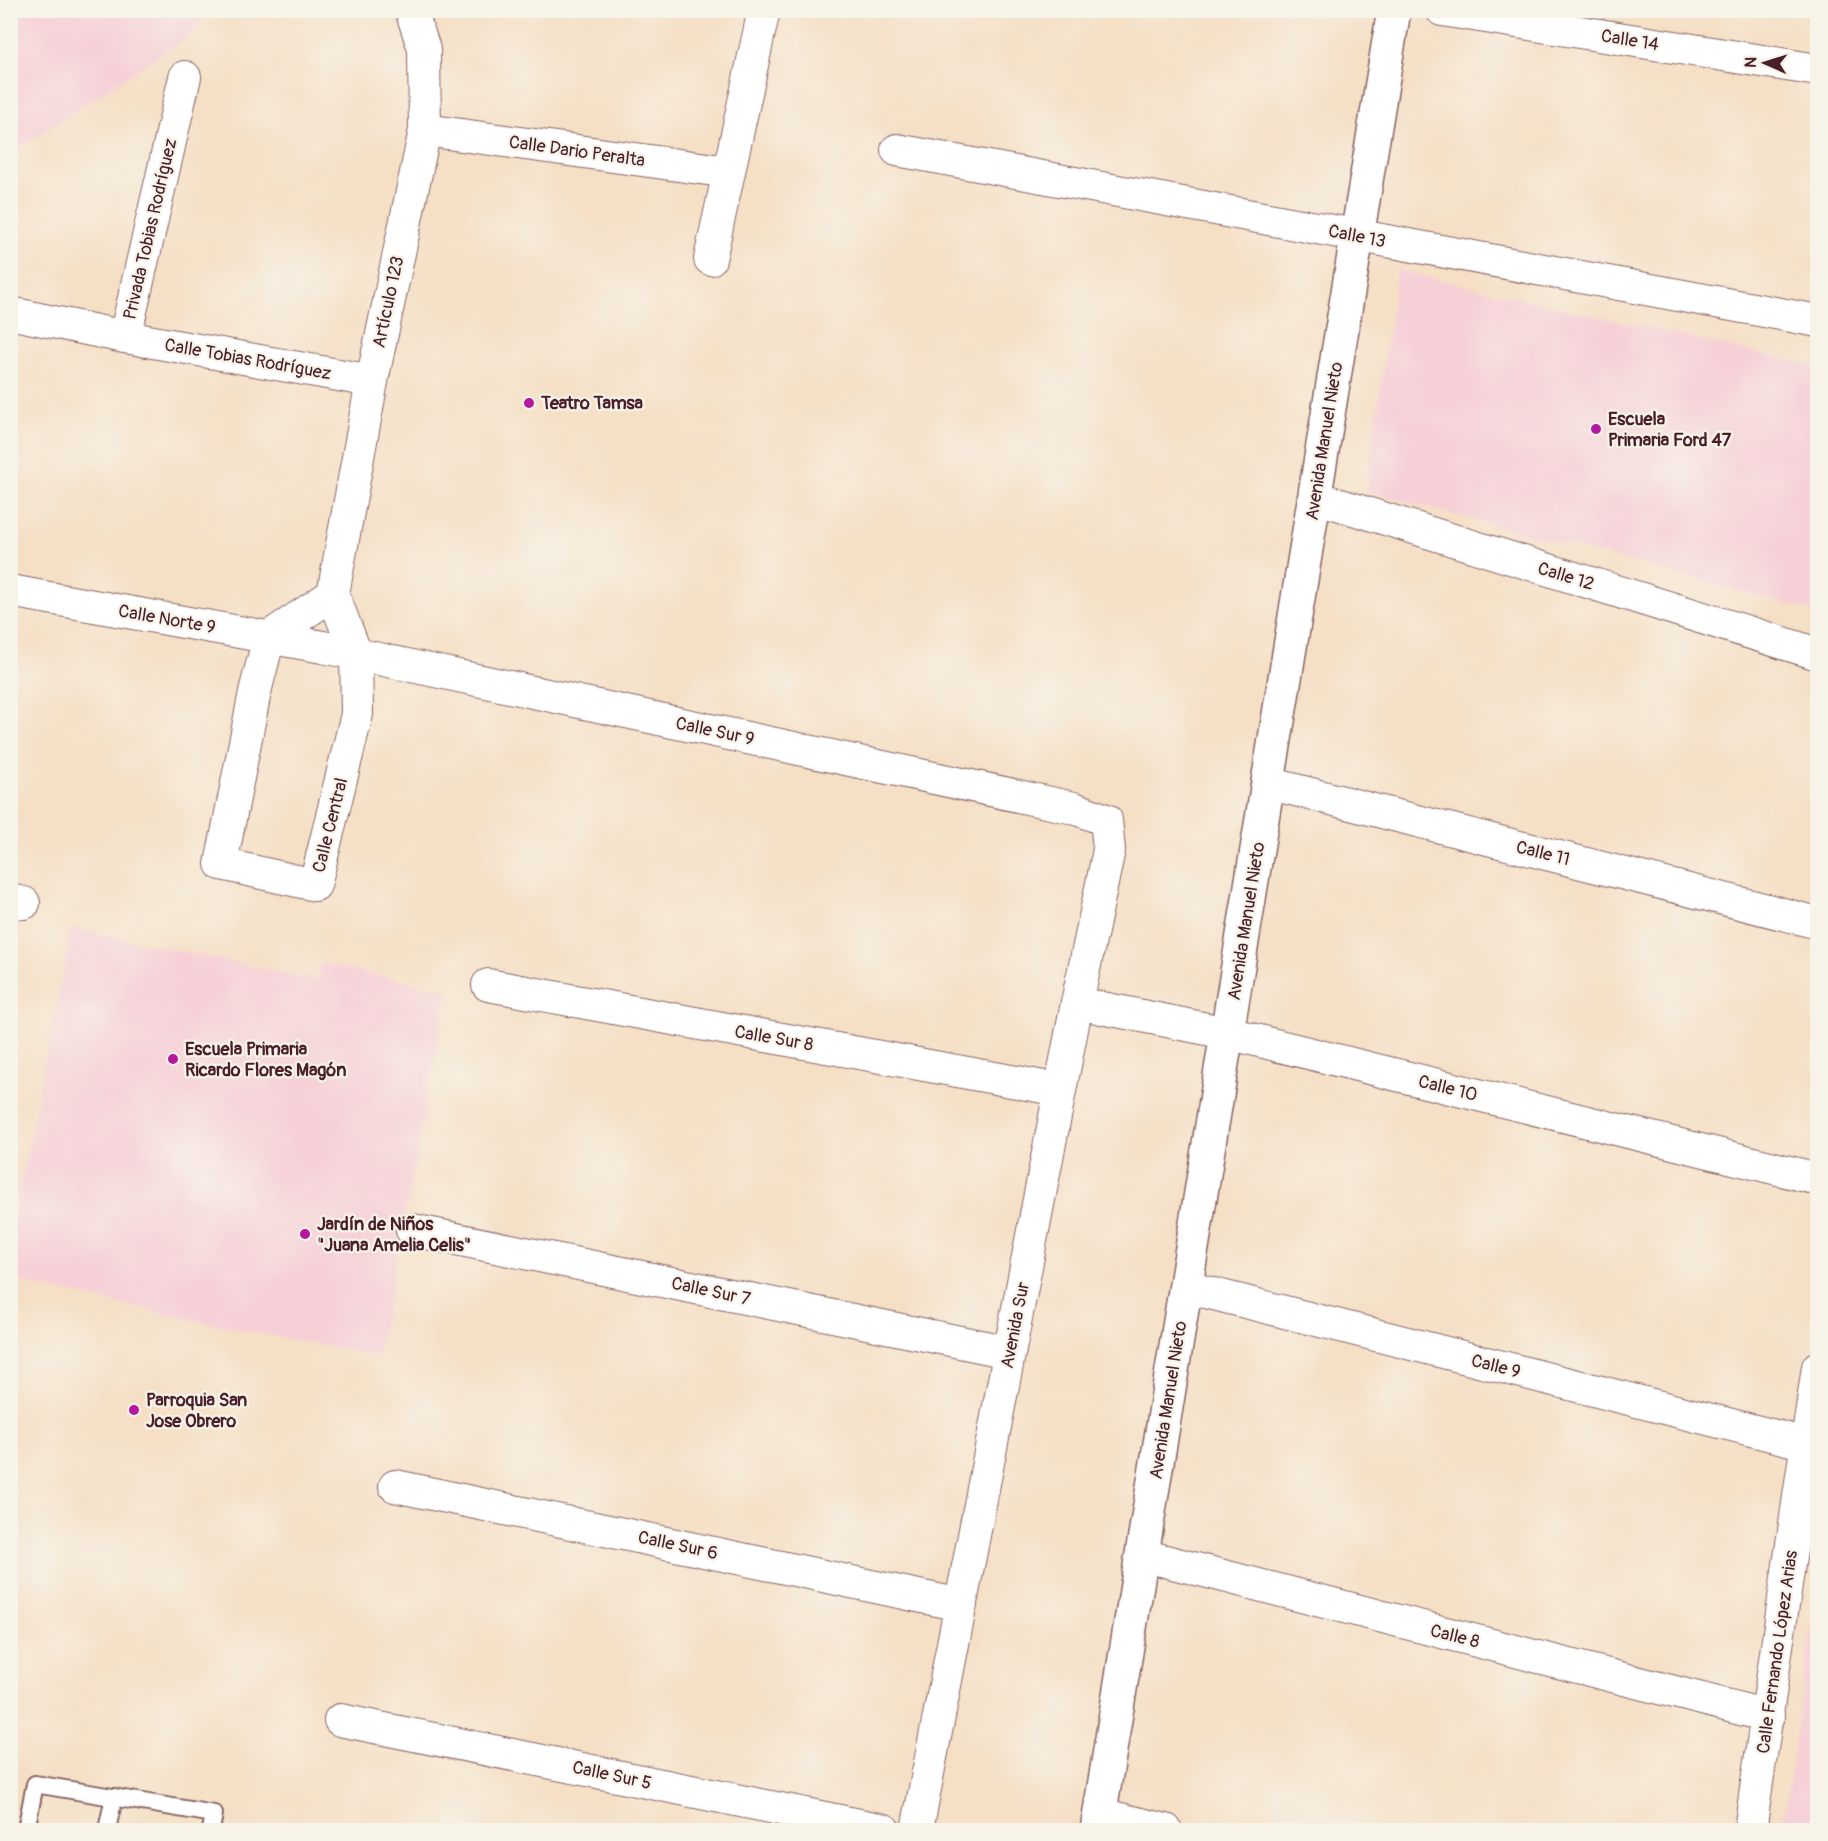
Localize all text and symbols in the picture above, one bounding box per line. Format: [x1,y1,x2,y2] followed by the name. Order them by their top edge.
[1599,25,1661,56] street label: Calle 14
[1735,33,1795,93] north arrow
[1741,56,1761,68] text: N
[507,131,646,172] street label: Calle Dario Peralta
[118,136,183,322] street label: Privada Tobias Rodríguez
[1326,220,1388,253] street label: Calle 13
[368,254,409,350] street label: Artículo 123
[163,334,333,385] street label: Calle Tobias Rodríguez
[1301,360,1348,522] street label: Avenida Manuel Nieto
[540,392,644,415] place label: Teatro Tamsa
[522,396,536,410] marker: Teatro Tamsa
[1608,408,1732,452] place label: Escuela Primaria Ford 47
[1589,422,1603,436] marker: Escuela Primaria Ford 47
[1535,557,1597,596] street label: Calle 12
[116,600,217,639] street label: Calle Norte 9
[673,712,756,751] street label: Calle Sur 9
[308,775,353,875] street label: Calle Central
[1513,836,1572,871] street label: Calle 11
[1223,840,1270,1002] street label: Avenida Manuel Nieto
[733,1020,815,1057] street label: Calle Sur 8
[185,1038,346,1082] place label: Escuela Primaria Ricardo Flores Magón
[166,1052,180,1066] marker: Escuela Primaria Ricardo Flores Magón
[1416,1070,1480,1107] street label: Calle 10
[317,1213,471,1257] place label: Jardín de Niños "Juana Amelia Celis"
[298,1227,312,1241] marker: Jardín de Niños "Juana Amelia Celis"
[669,1272,753,1311] street label: Calle Sur 7
[996,1279,1035,1370] street label: Avenida Sur
[1145,1319,1192,1481] street label: Avenida Manuel Nieto
[1469,1349,1523,1384] street label: Calle 9
[146,1389,247,1433] place label: Parroquia San Jose Obrero
[127,1403,141,1417] marker: Parroquia San Jose Obrero
[636,1526,720,1565] street label: Calle Sur 6
[1752,1549,1803,1755] street label: Calle Fernando López Arias
[1428,1619,1482,1654] street label: Calle 8
[570,1756,654,1795] street label: Calle Sur 5

